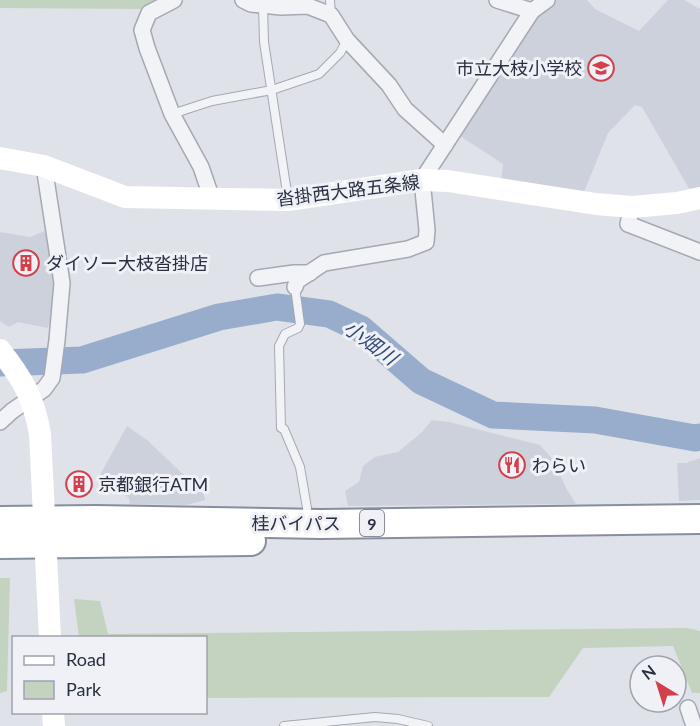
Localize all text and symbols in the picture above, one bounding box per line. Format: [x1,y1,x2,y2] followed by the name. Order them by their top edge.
[586,53,616,83] school or university icon: 市立大枝小学校
[456,57,582,79] place label: 市立大枝小学校
[275,170,421,210] street label: 沓掛西大路五条線
[11,248,41,278] building icon: ダイソー大枝沓掛店
[46,252,208,274] place label: ダイソー大枝沓掛店
[340,315,404,371] water label: 小畑川
[497,450,527,480] restaurant icon: わらい
[532,454,586,476] place label: わらい
[64,469,94,499] building icon: 京都銀行ATM
[98,473,208,495] place label: 京都銀行ATM
[360,510,384,536] road number: 9
[251,512,341,534] street label: 桂バイパス
[12,636,207,714] legend
[66,648,106,670] text: Road
[628,654,688,714] north arrow
[638,661,659,683] text: N
[66,678,102,700] text: Park

